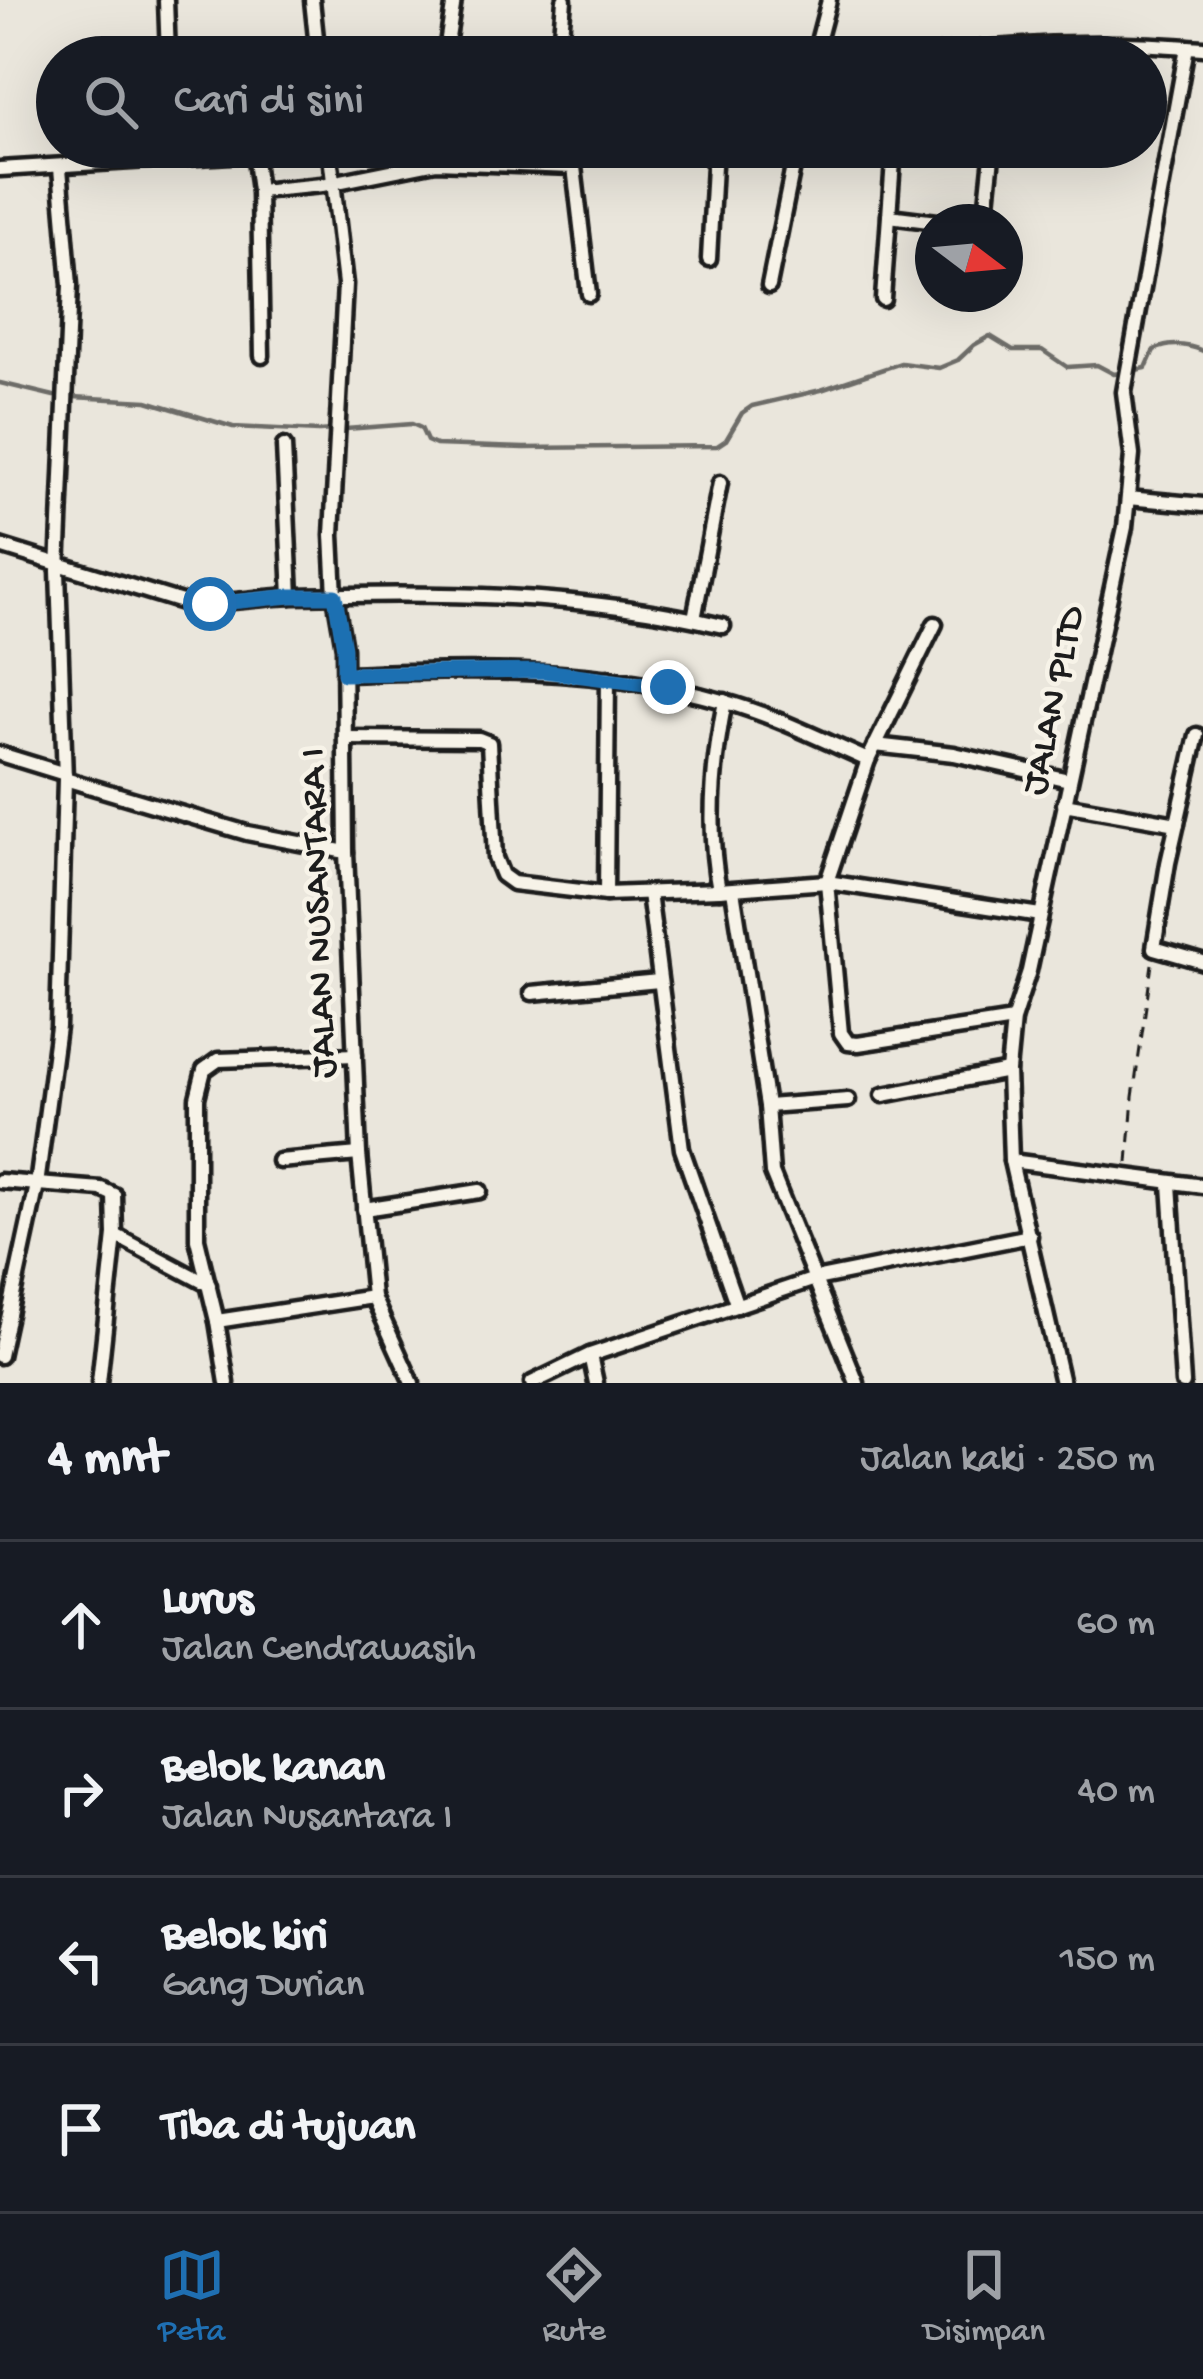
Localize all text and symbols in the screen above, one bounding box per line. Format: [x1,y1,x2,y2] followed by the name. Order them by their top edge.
[36,36,1167,168] search box
[78,69,144,135] icon: search
[174,76,364,129] text: Cari di sini
[915,204,1023,312] north arrow
[183,577,237,631] route start
[1014,602,1099,800] street label: JALAN PLTD
[641,660,695,714] route end
[292,747,350,1079] street label: JALAN NUSANTARA I
[48,1431,165,1491] text: 4 mnt
[860,1438,1155,1484] text: Jalan kaki · 250 m
[162,1575,253,1628] text: Lurus
[48,1592,114,1658] icon: ahead
[1076,1602,1155,1648] text: 60 m
[162,1628,476,1674] text: Jalan Cendrawasih
[162,1743,385,1796] text: Belok kanan
[48,1760,114,1826] icon: right
[1077,1770,1155,1816] text: 40 m
[162,1796,452,1842] text: Jalan Nusantara I
[162,1911,328,1964] text: Belok kiri
[48,1928,114,1994] icon: left
[1060,1938,1155,1984] text: 150 m
[162,1964,364,2010] text: Gang Durian
[48,2096,114,2162] icon: arrive
[162,2102,415,2155] text: Tiba di tujuan
[158,2242,225,2352] tab: Peta
[541,2242,607,2352] tab: Rute
[923,2242,1045,2352] tab: Disimpan

